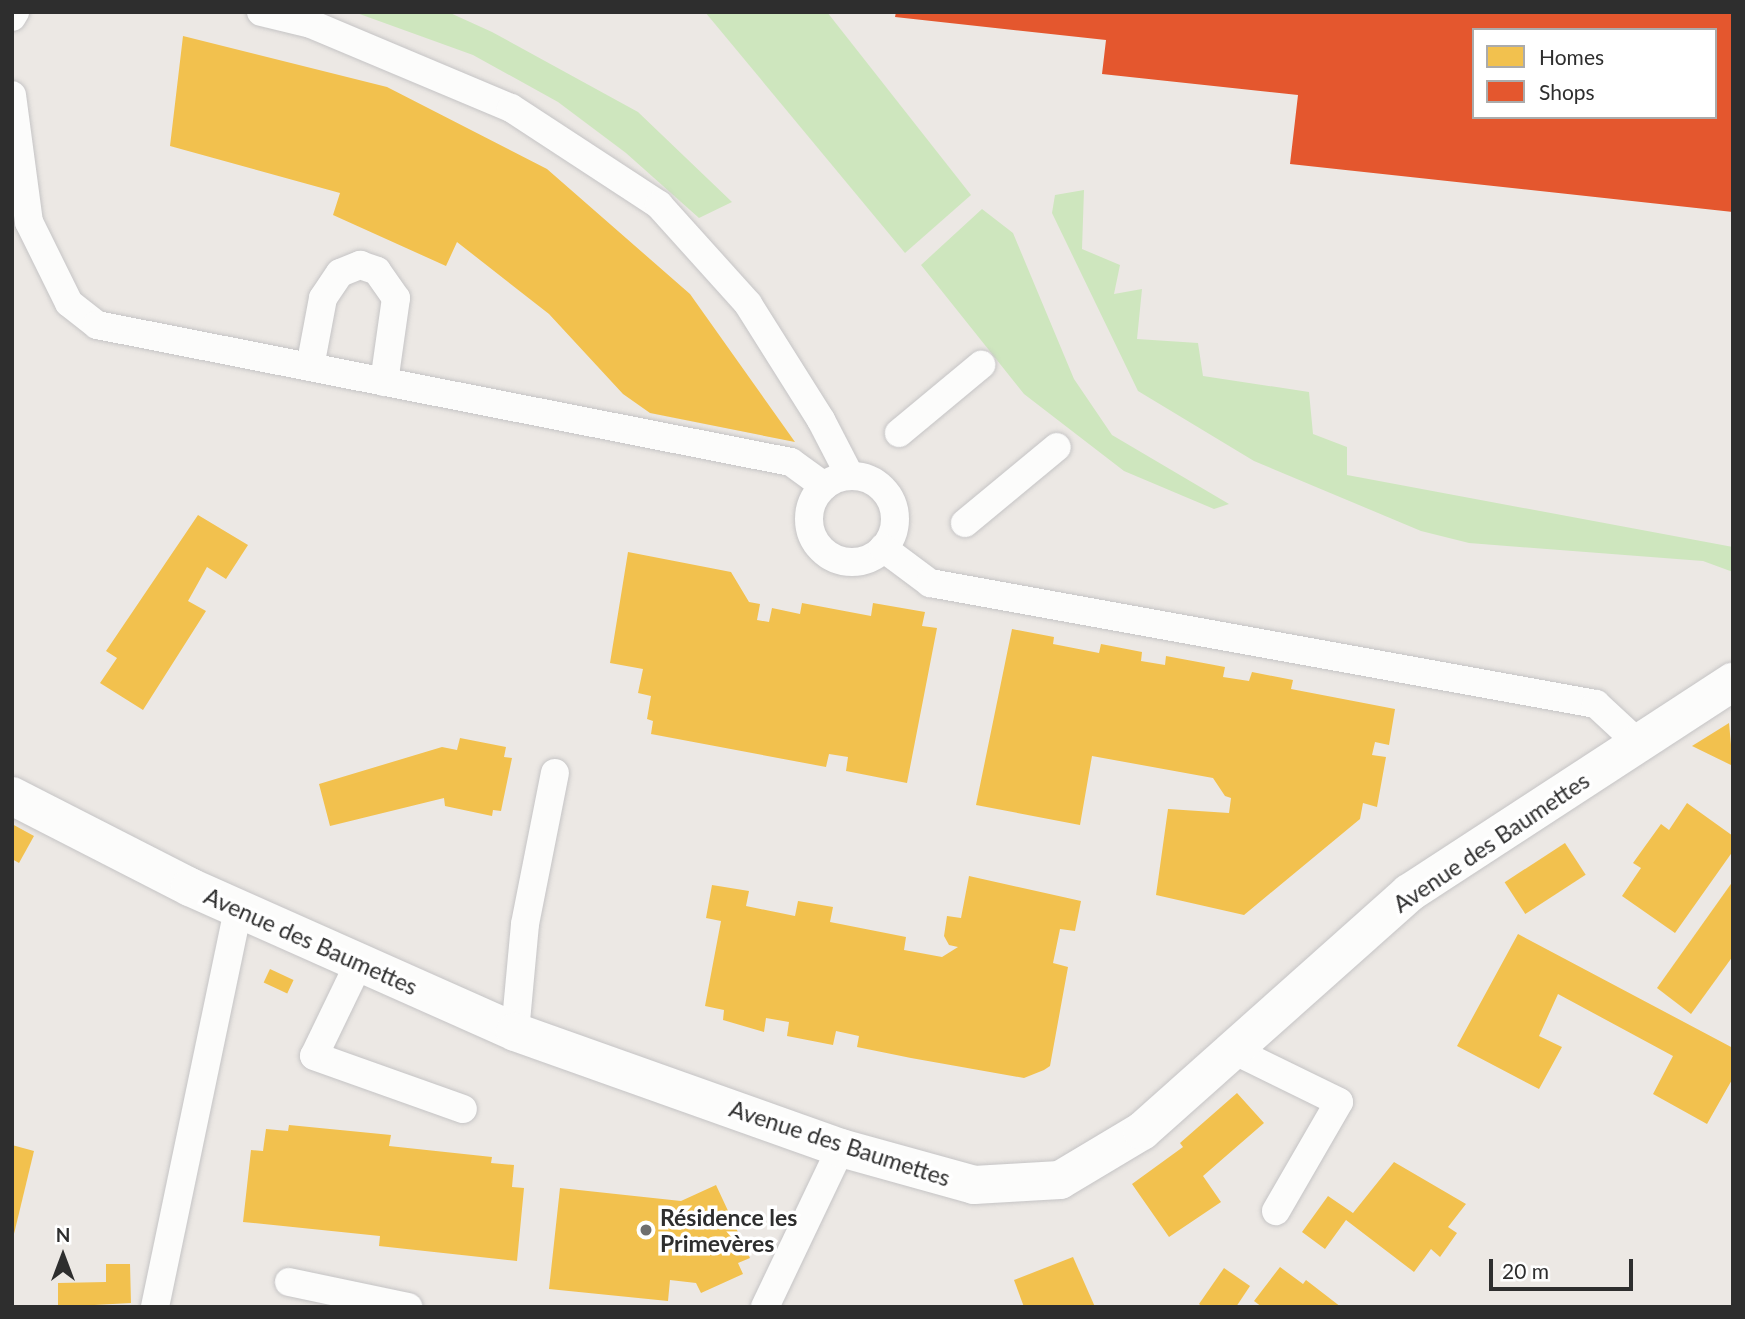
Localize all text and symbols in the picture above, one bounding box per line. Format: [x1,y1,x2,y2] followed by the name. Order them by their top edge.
[1472,28,1717,119] legend
[1539,44,1604,69] text: Homes
[1539,79,1595,104] text: Shops
[1388,766,1594,918] street label: Avenue des Baumettes
[200,882,422,1000] street label: Avenue des Baumettes
[726,1094,954,1192] street label: Avenue des Baumettes
[660,1203,797,1257] place label: Résidence les Primevères
[28,1221,98,1291] north arrow
[638,1222,654,1238] marker: Résidence les Primevères
[56,1223,70,1246] text: N
[1493,1246,1636,1290] scale bar
[1502,1258,1549,1283] text: 20 m

